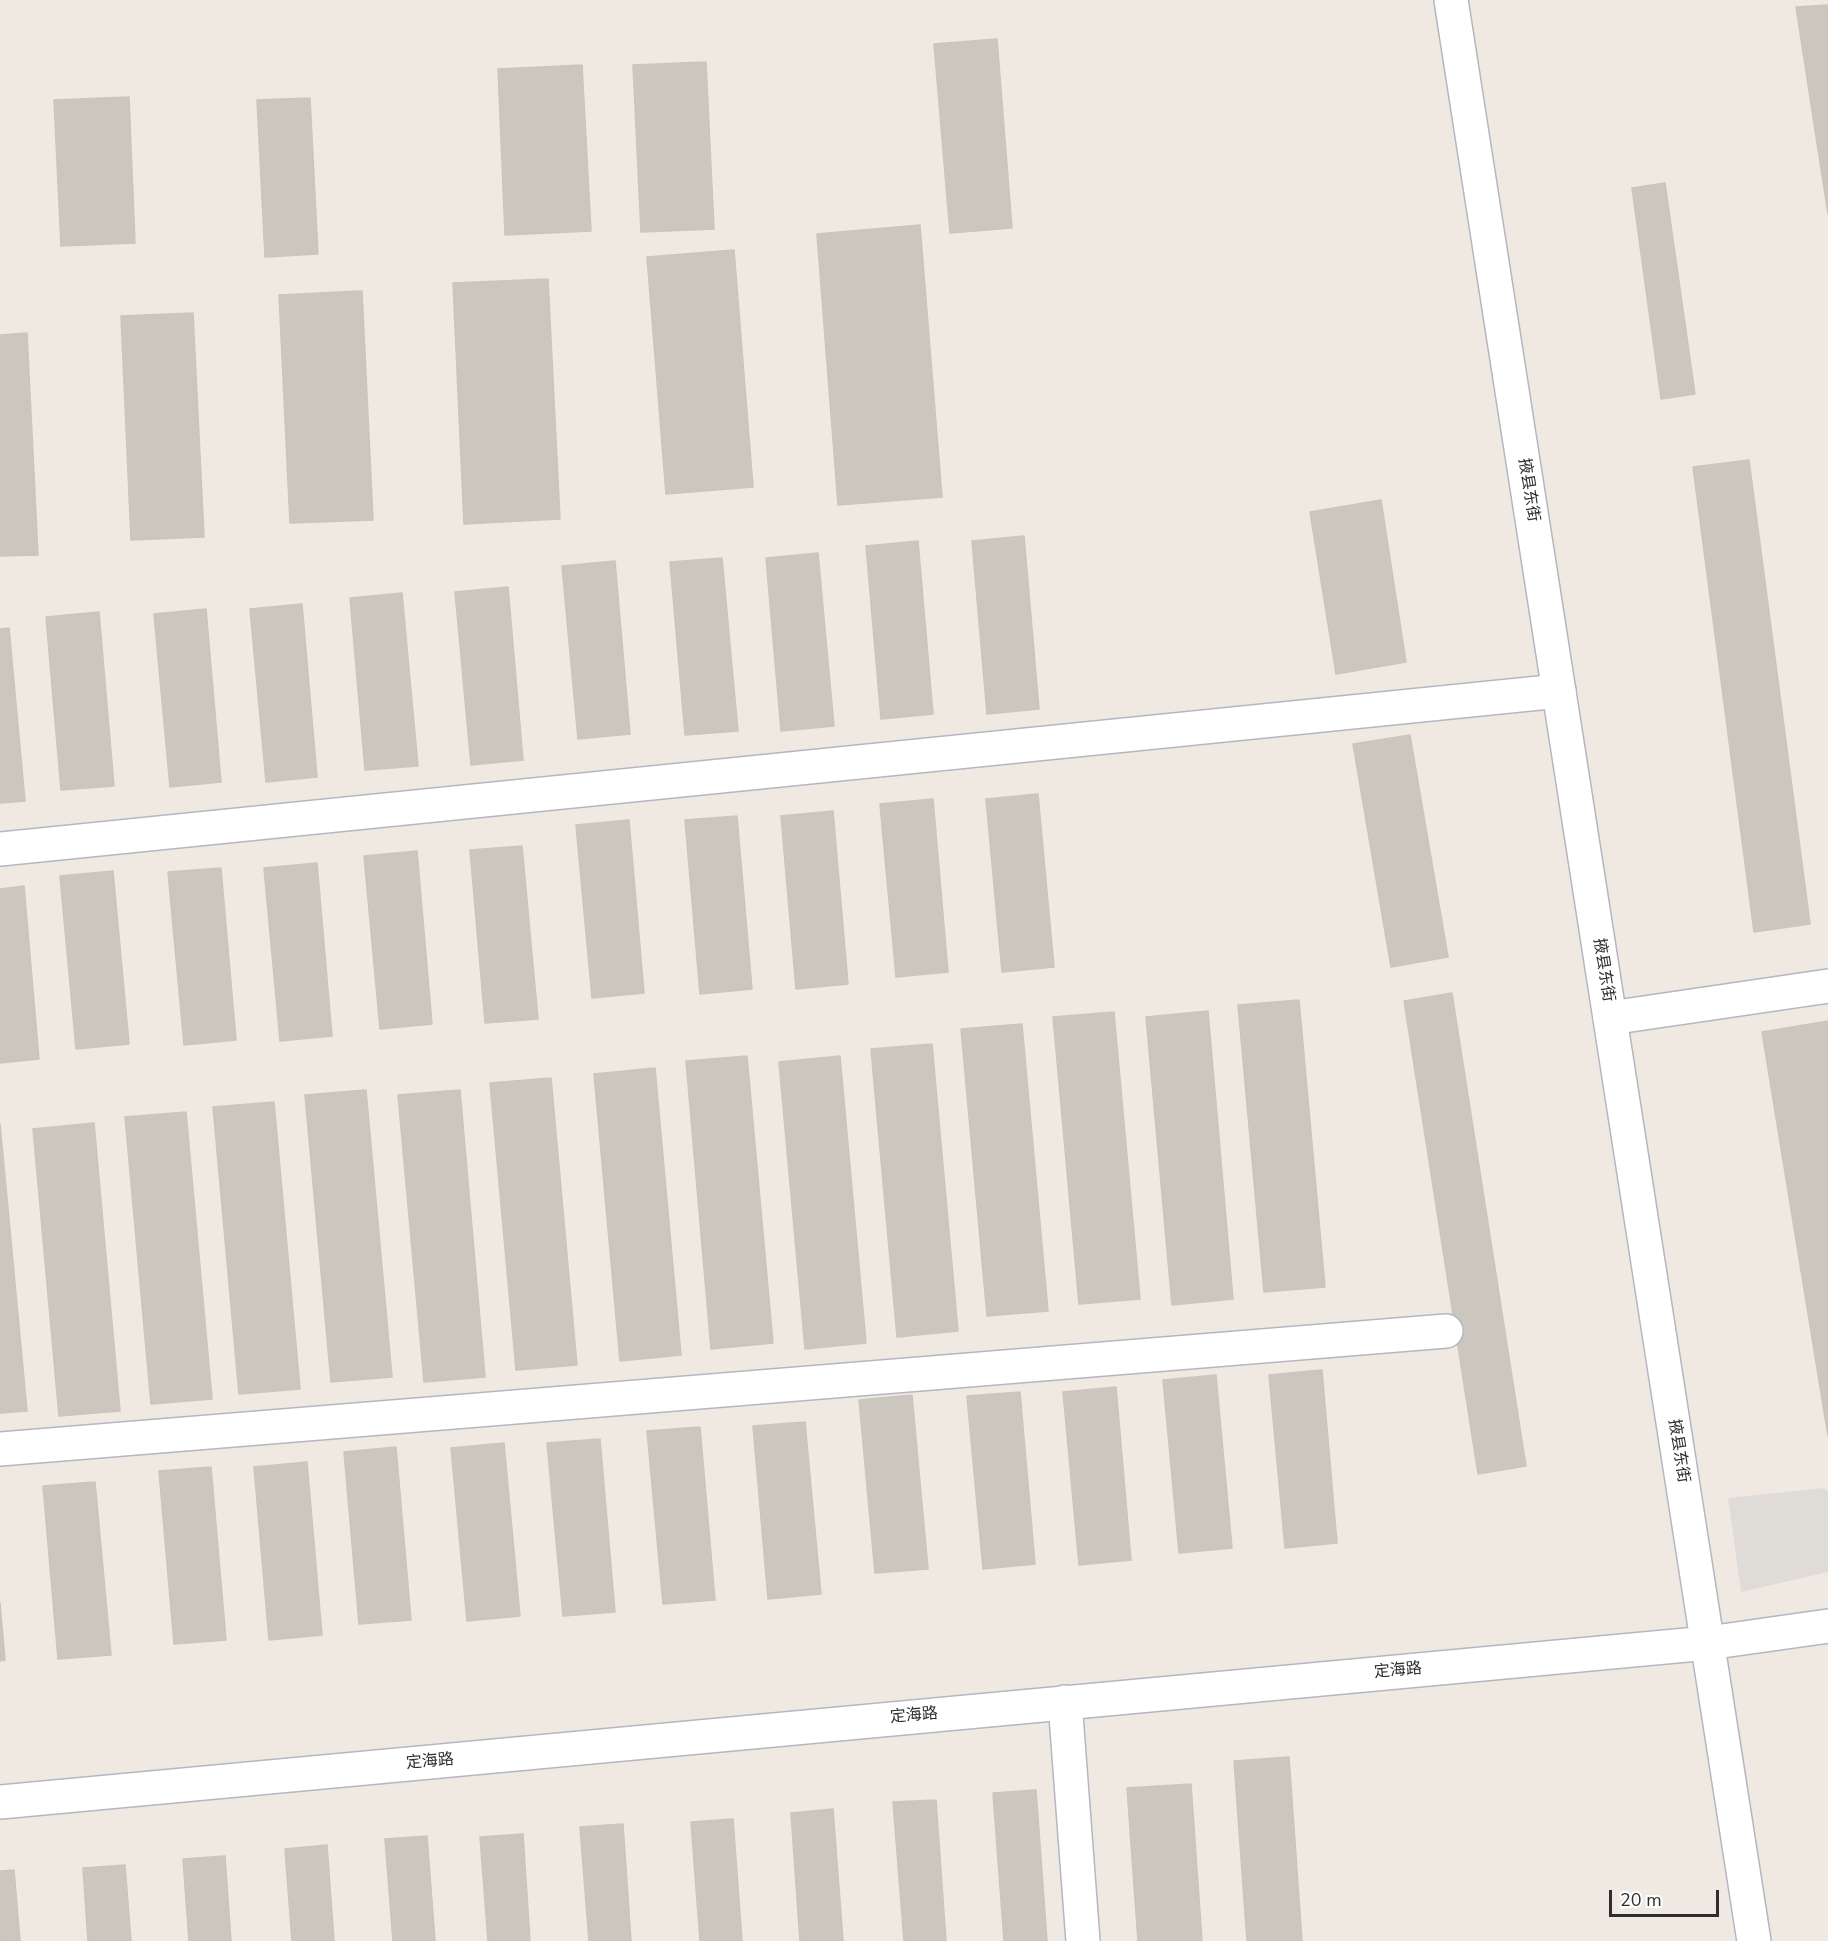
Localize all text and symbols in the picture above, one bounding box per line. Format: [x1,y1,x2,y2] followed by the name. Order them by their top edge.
[1514,457,1542,523] street label: 掖县东街
[1589,937,1617,1003] street label: 掖县东街
[1664,1418,1692,1484] street label: 掖县东街
[1373,1659,1423,1683] street label: 定海路
[889,1704,939,1728] street label: 定海路
[405,1750,455,1774] street label: 定海路
[1612,1878,1722,1916] scale bar
[1620,1888,1662,1912] text: 20 m

